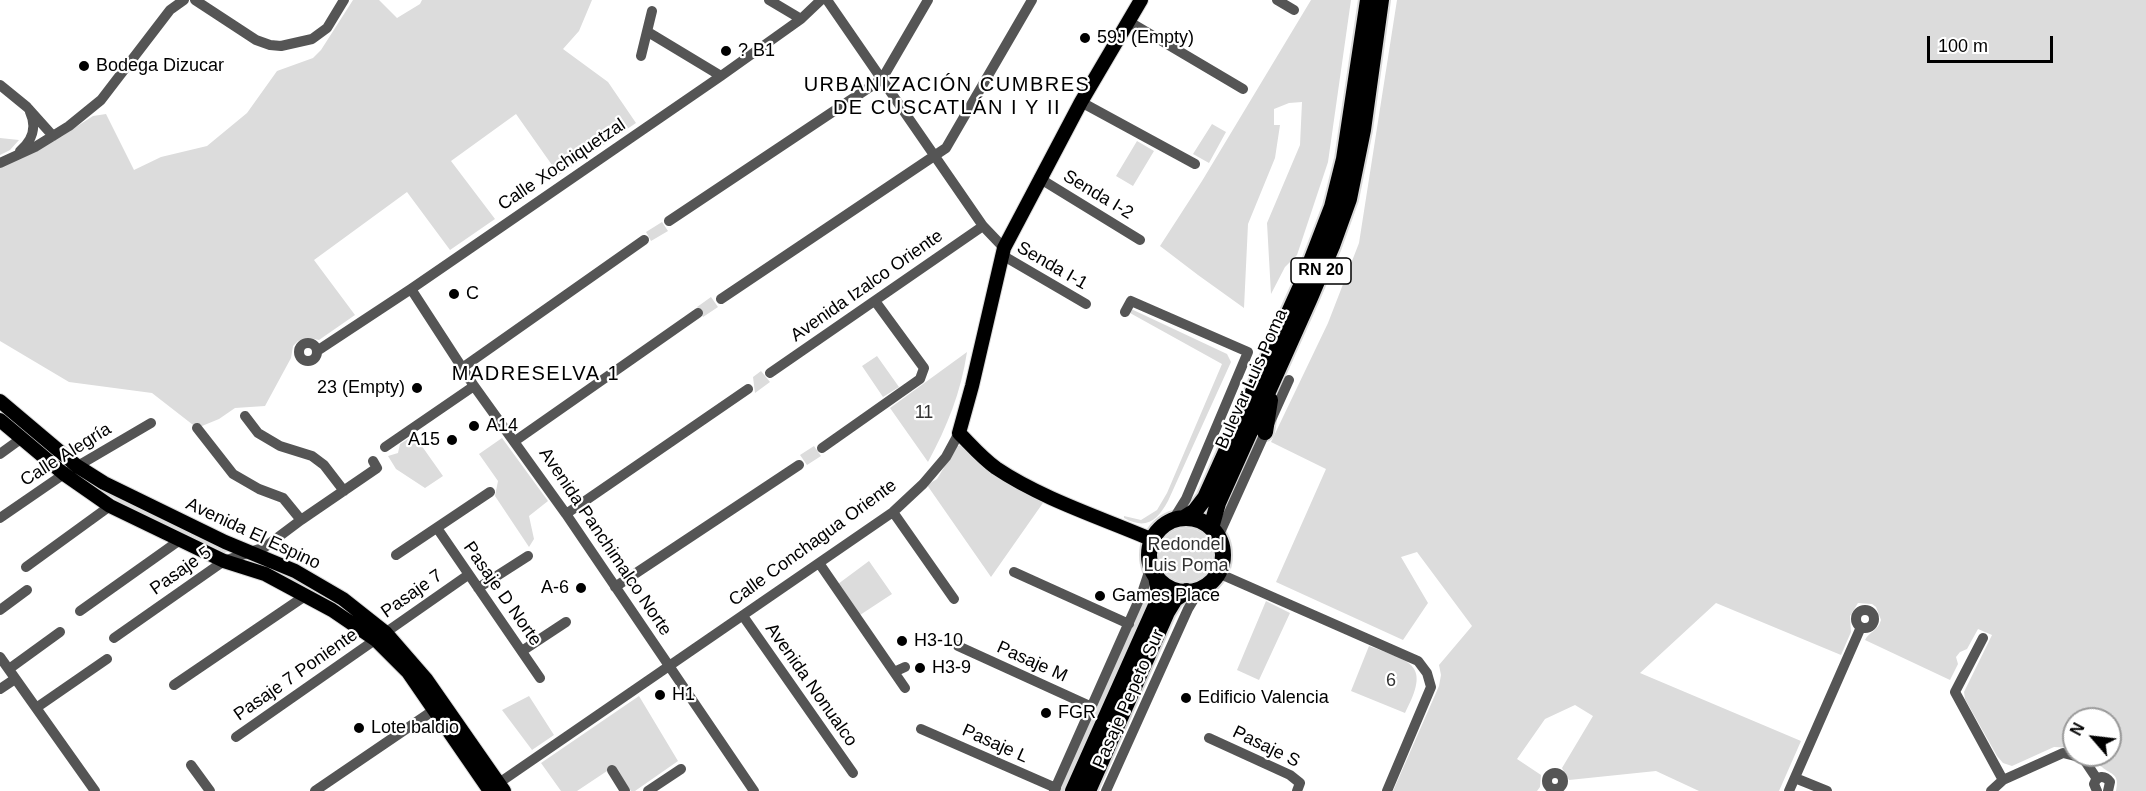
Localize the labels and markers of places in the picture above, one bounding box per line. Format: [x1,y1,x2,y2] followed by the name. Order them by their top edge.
[1097,27,1194,49] place label: 59J (Empty)
[1078,31,1092,45] marker: 59J (Empty)
[738,40,775,62] place label: ? B1
[719,44,733,58] marker: ? B1
[96,55,224,77] place label: Bodega Dizucar
[77,59,91,73] marker: Bodega Dizucar
[466,283,479,305] place label: C
[447,287,461,301] marker: C
[317,377,405,399] place label: 23 (Empty)
[410,381,424,395] marker: 23 (Empty)
[486,415,518,437] place label: A14
[467,419,481,433] marker: A14
[408,429,440,451] place label: A15
[445,433,459,447] marker: A15
[541,577,569,599] place label: A-6
[574,581,588,595] marker: A-6
[1112,585,1220,607] place label: Games Place
[1093,589,1107,603] marker: Games Place
[914,630,963,652] place label: H3-10
[895,634,909,648] marker: H3-10
[932,657,971,679] place label: H3-9
[913,661,927,675] marker: H3-9
[672,684,695,706] place label: H1
[1198,687,1329,709] place label: Edificio Valencia
[653,688,667,702] marker: H1
[1179,691,1193,705] marker: Edificio Valencia
[1058,702,1096,724] place label: FGR
[1039,706,1053,720] marker: FGR
[371,717,459,739] place label: Lote baldio
[352,721,366,735] marker: Lote baldio

